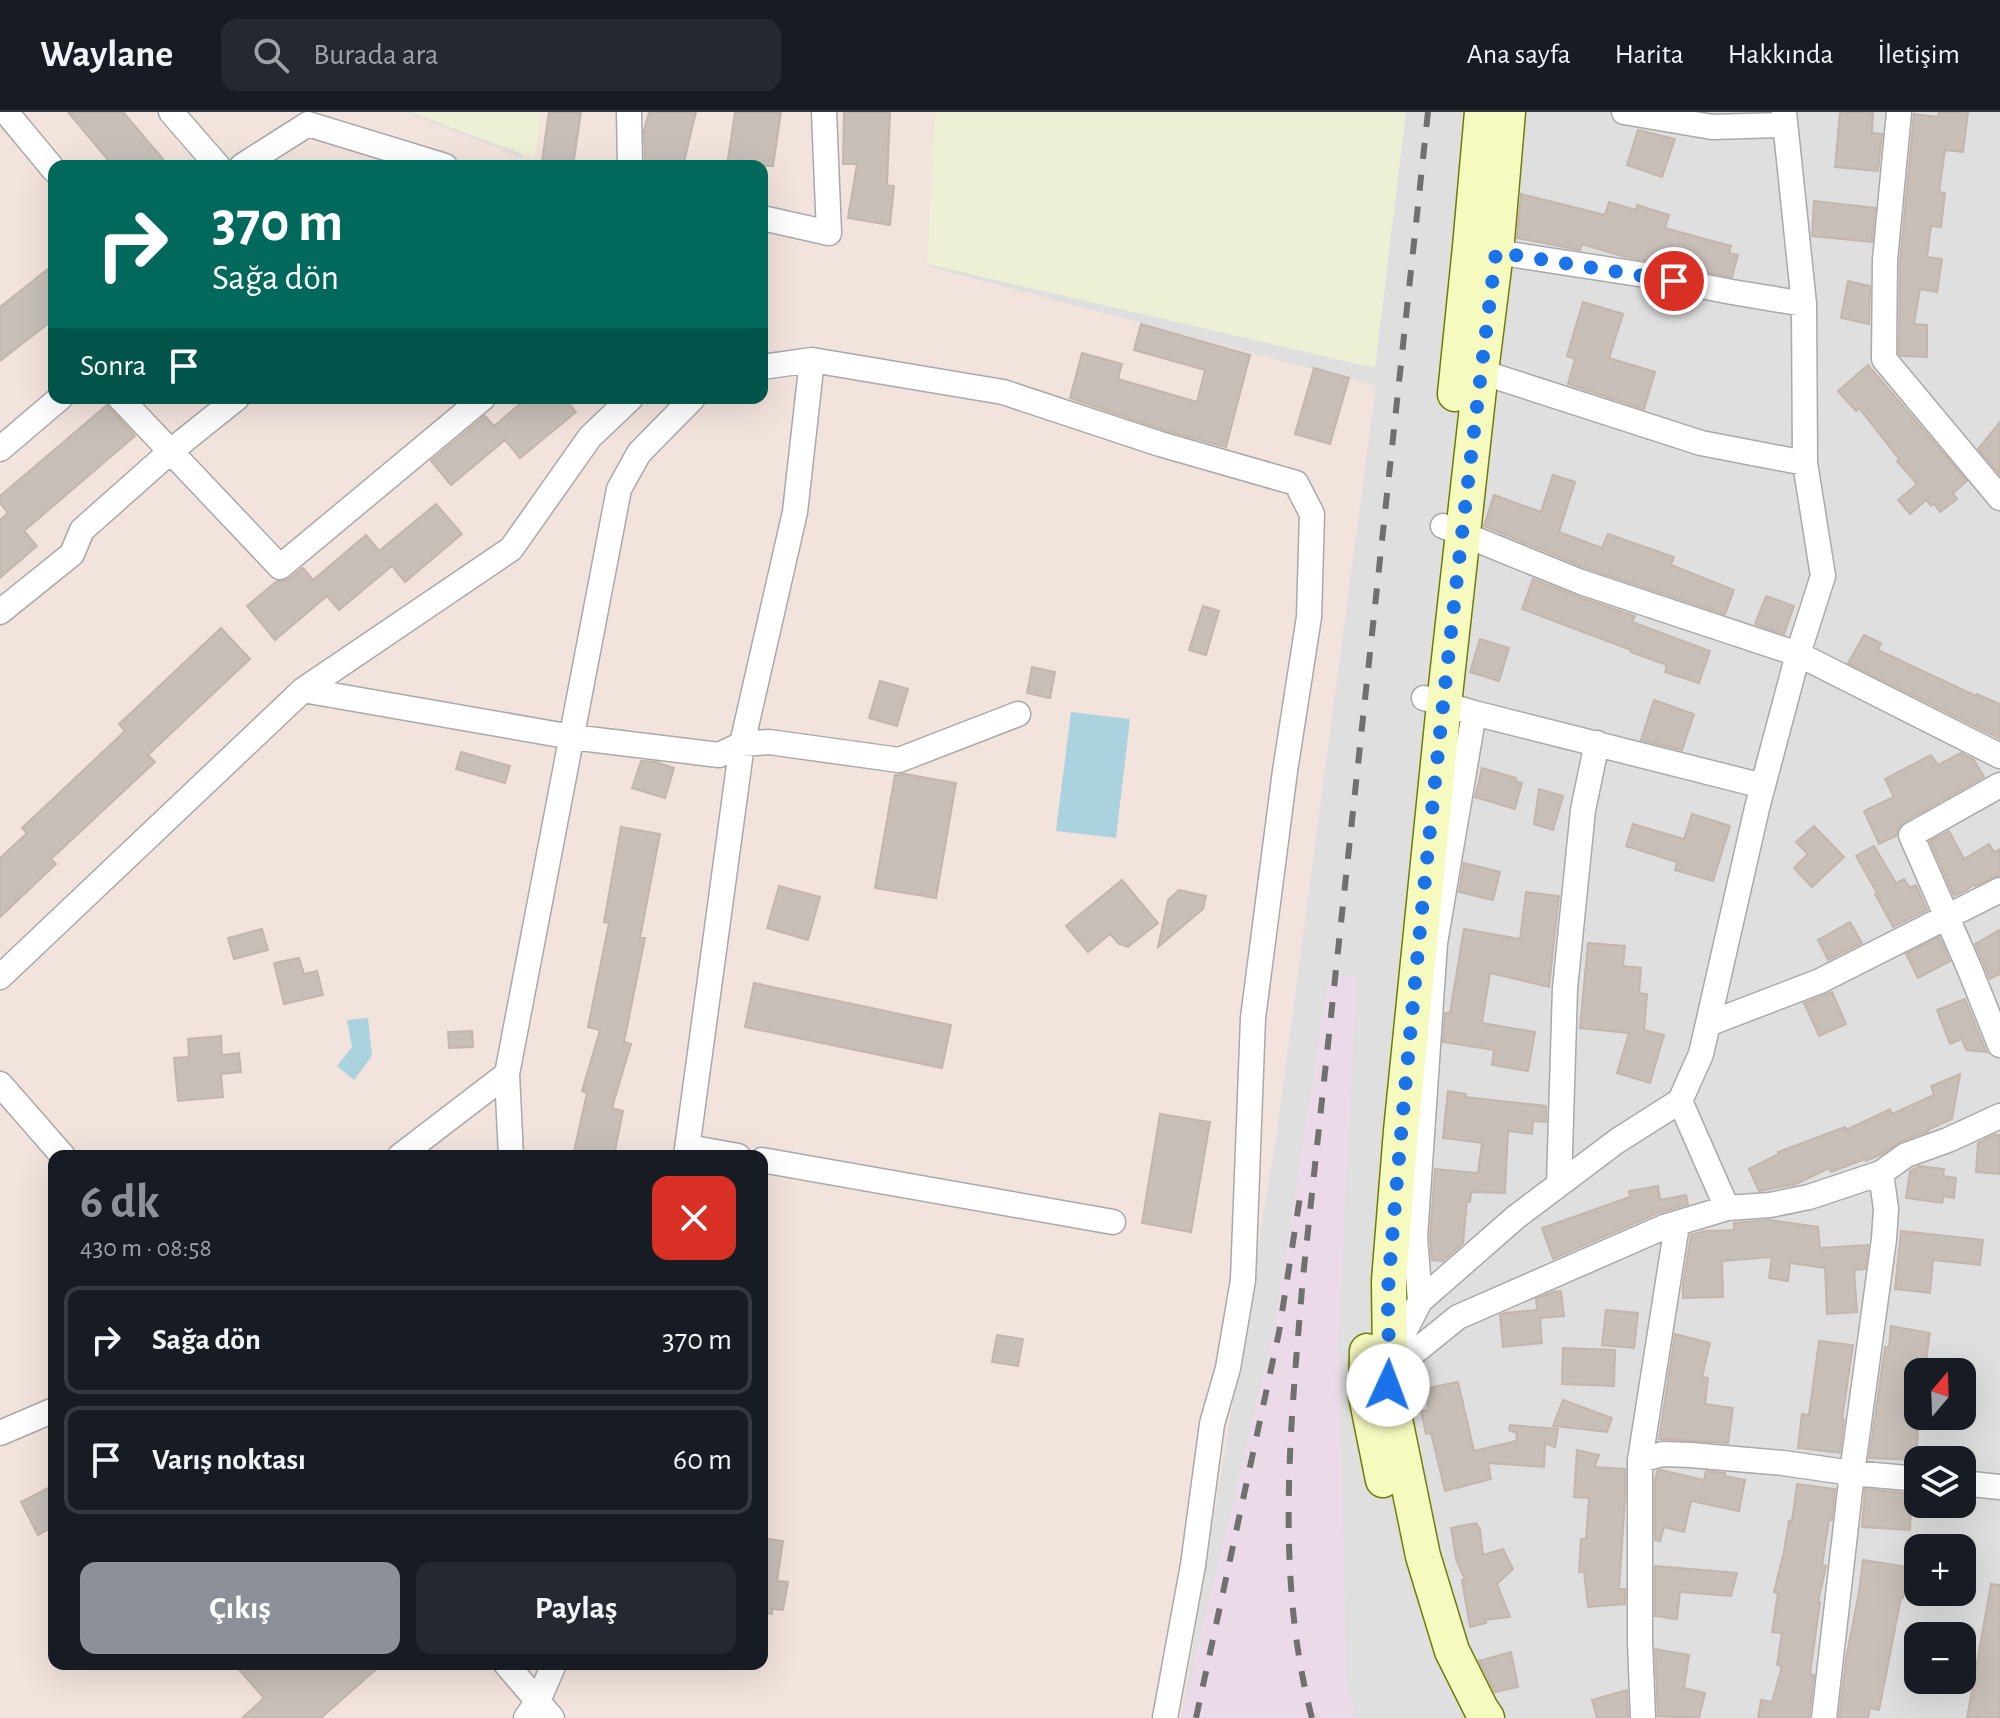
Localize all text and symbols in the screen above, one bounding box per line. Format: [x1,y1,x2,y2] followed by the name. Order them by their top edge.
[221,19,781,91] search box
[249,33,293,77] icon: search
[40,36,173,74] text: Waylane
[313,40,439,70] text: Burada ara
[1467,41,1571,69] text: Ana sayfa
[1615,41,1684,69] text: Harita
[1728,41,1833,69] text: Hakkında
[1877,41,1960,69] text: İletişim
[80,192,184,296] icon: right
[212,195,343,251] text: 370 m
[1640,247,1708,315] pin
[1652,259,1696,303] icon: arrive
[212,260,339,296] text: Sağa dön
[162,344,206,388] icon: arrive
[80,351,146,381] text: Sonra
[652,1176,736,1260] button: close
[80,1179,159,1227] text: 6 dk
[80,1235,212,1261] text: 430 m · 08:58
[84,1318,128,1362] icon: right
[152,1325,261,1355] text: Sağa dön
[662,1325,732,1355] text: 370 m
[1346,1343,1430,1427] position arrow
[1904,1358,1976,1430] north arrow
[1904,1358,1976,1694] map controls
[84,1438,128,1482] icon: arrive
[152,1445,306,1475] text: Varış noktası
[673,1445,732,1475] text: 60 m
[1904,1446,1976,1518] button: layers
[1904,1534,1976,1606] button: +
[80,1562,400,1654] button: Çıkış
[416,1562,736,1654] button: Paylaş
[1904,1622,1976,1694] button: −

